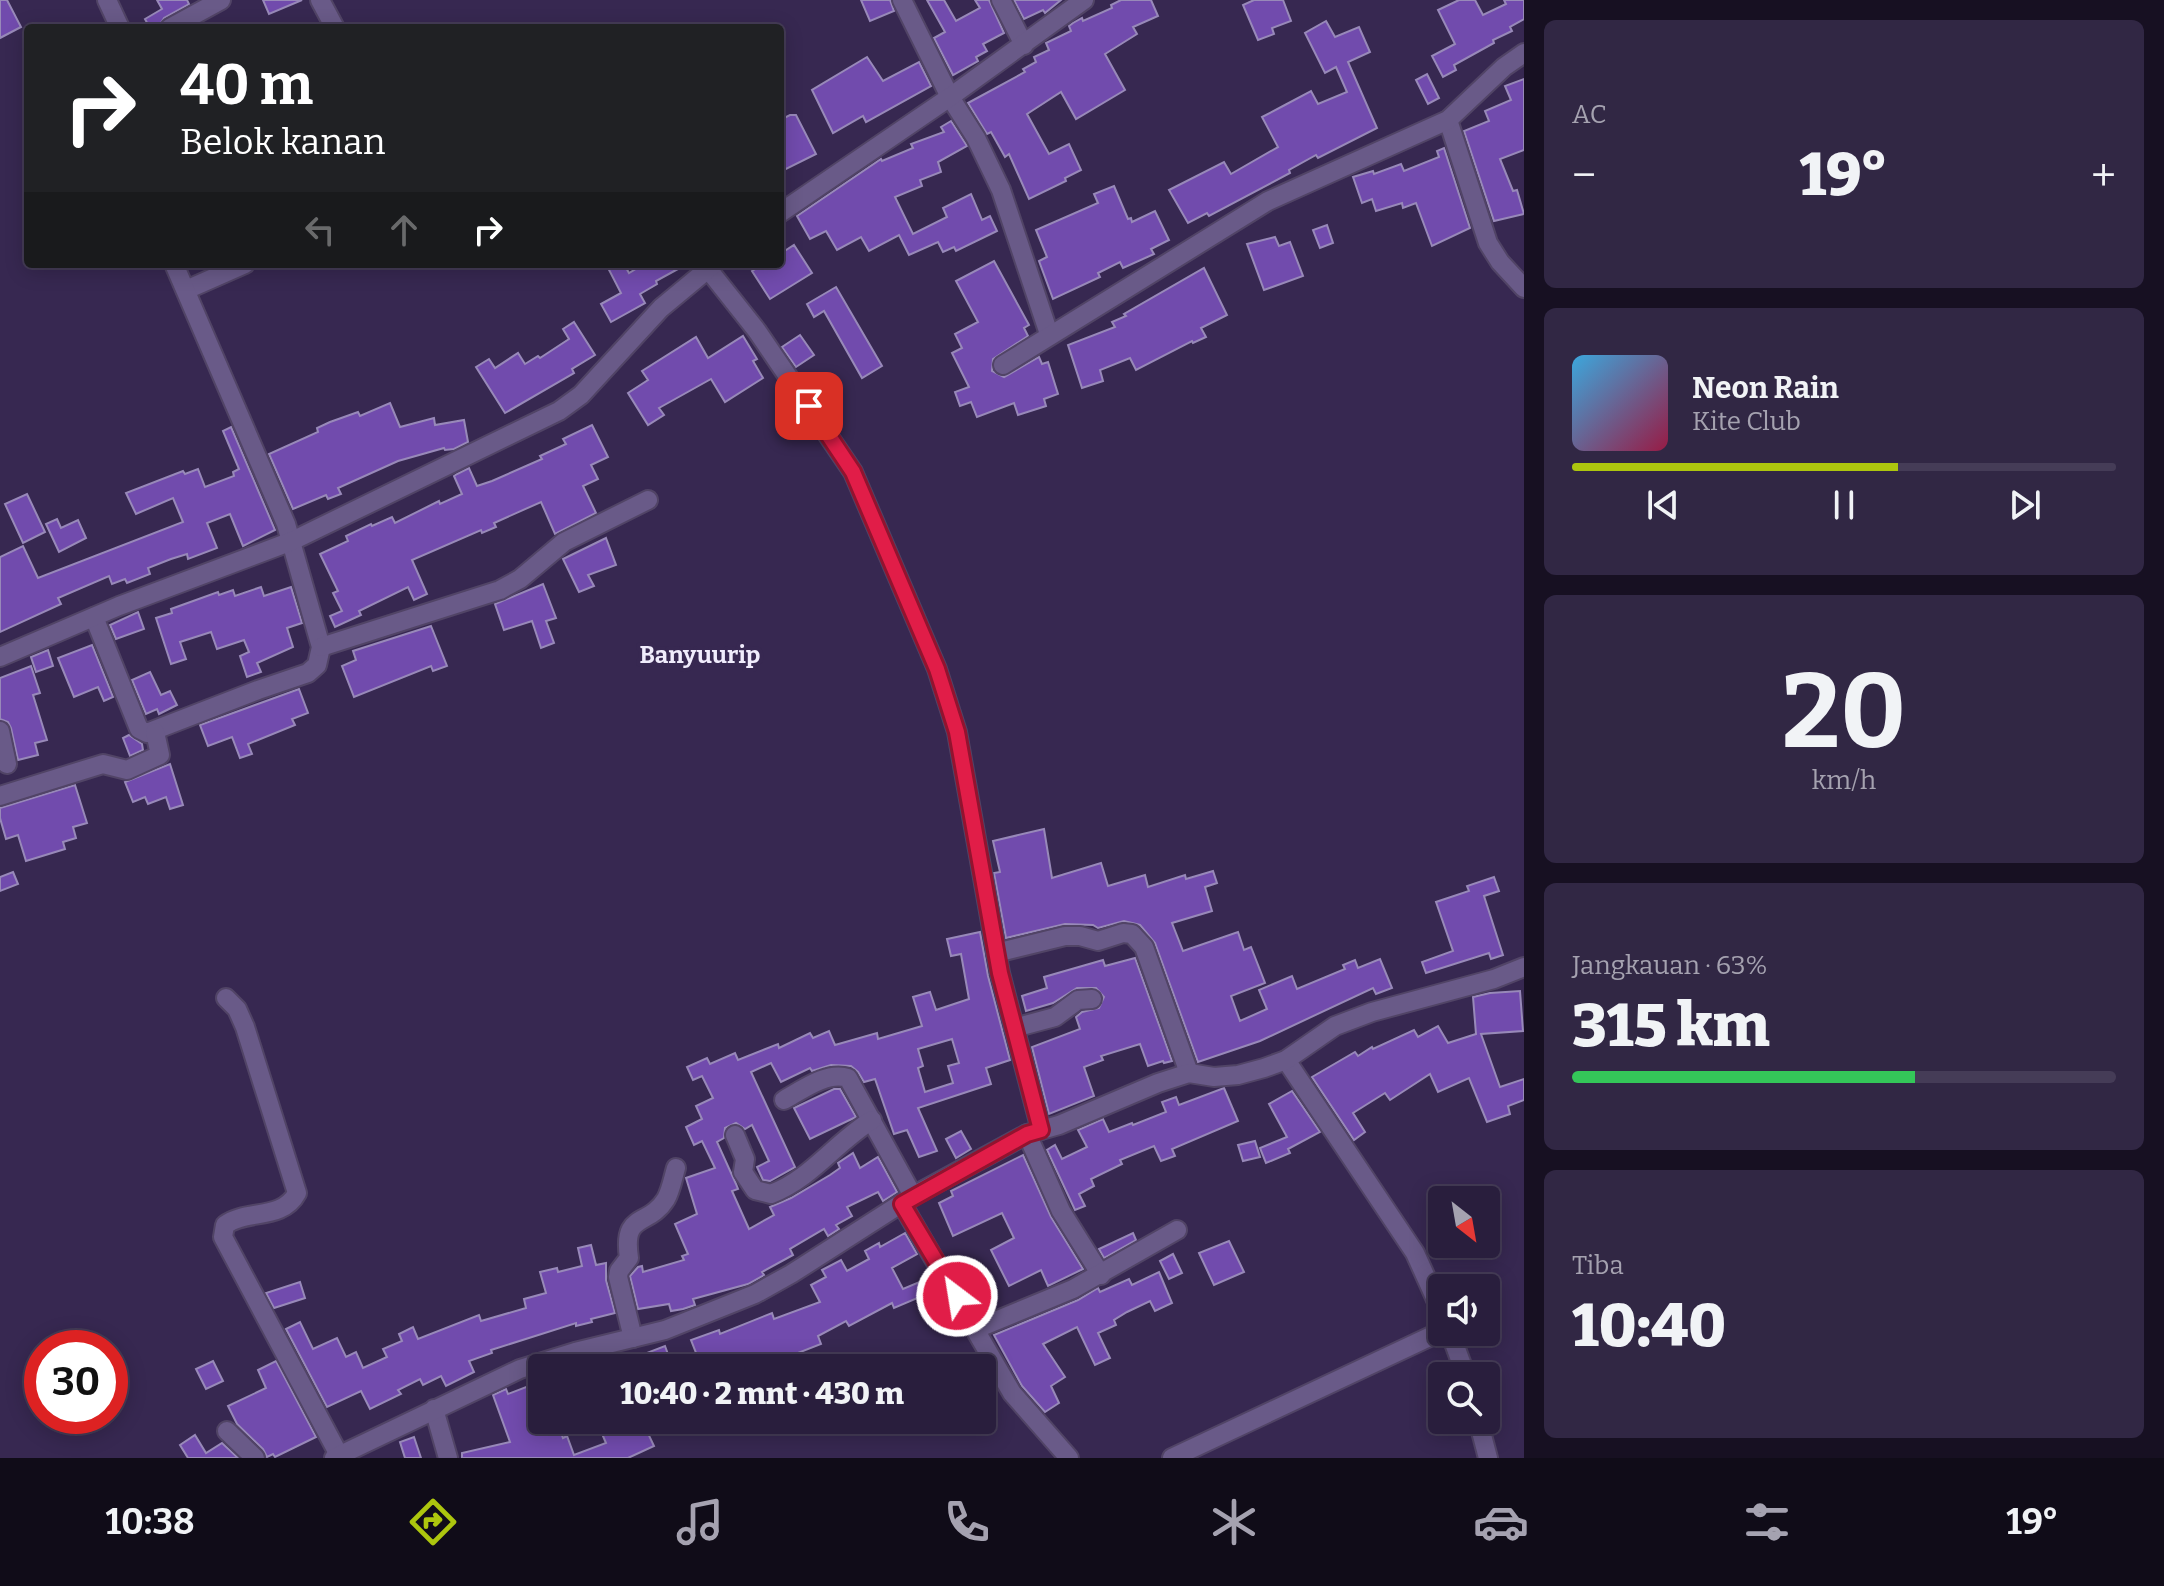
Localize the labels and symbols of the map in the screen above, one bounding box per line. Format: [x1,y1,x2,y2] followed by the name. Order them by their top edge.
[775,372,843,440] pin
[640,641,760,669] district label: Banyuurip
[1428,1186,1500,1258] north arrow
[915,1254,999,1338] position arrow
[24,1330,128,1434] speed limit sign: 30

